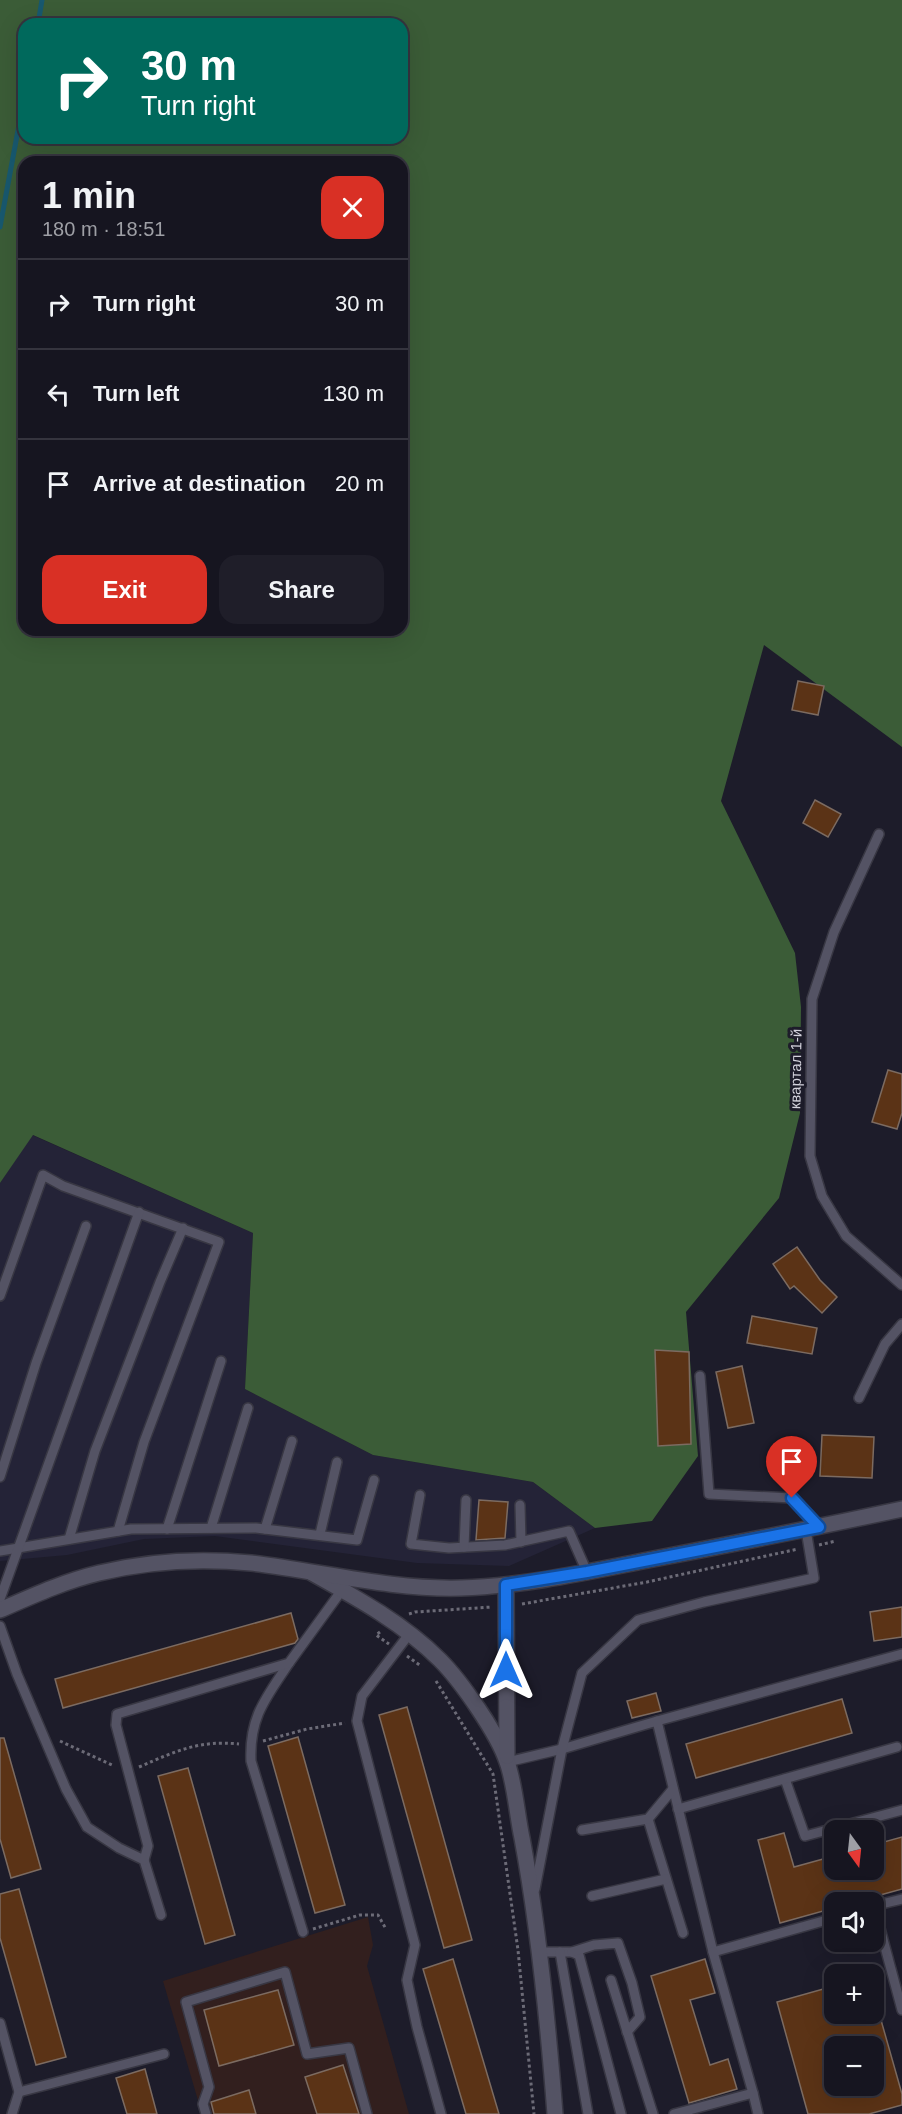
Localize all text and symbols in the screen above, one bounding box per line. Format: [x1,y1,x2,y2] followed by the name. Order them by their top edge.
[42,42,120,120] icon: right
[141,42,237,89] text: 30 m
[141,91,256,121] text: Turn right
[42,175,136,216] text: 1 min
[321,176,384,239] button: close
[42,218,165,240] text: 180 m · 18:51
[42,288,75,321] icon: right
[93,291,195,316] text: Turn right
[335,291,384,316] text: 30 m
[42,378,75,411] icon: left
[93,381,179,406] text: Turn left
[323,381,384,406] text: 130 m
[42,468,75,501] icon: arrive
[93,471,306,496] text: Arrive at destination
[335,471,384,496] text: 20 m
[42,555,207,624] button: Exit
[219,555,384,624] button: Share
[786,1029,805,1109] street label: квартал 1-й
[766,1436,817,1498] pin
[775,1445,808,1478] icon: arrive
[474,1638,538,1702] position arrow
[824,1820,884,1880] north arrow
[824,1820,884,2096] map controls
[824,1892,884,1952] button: sound
[824,1964,884,2024] button: +
[824,2036,884,2096] button: −

